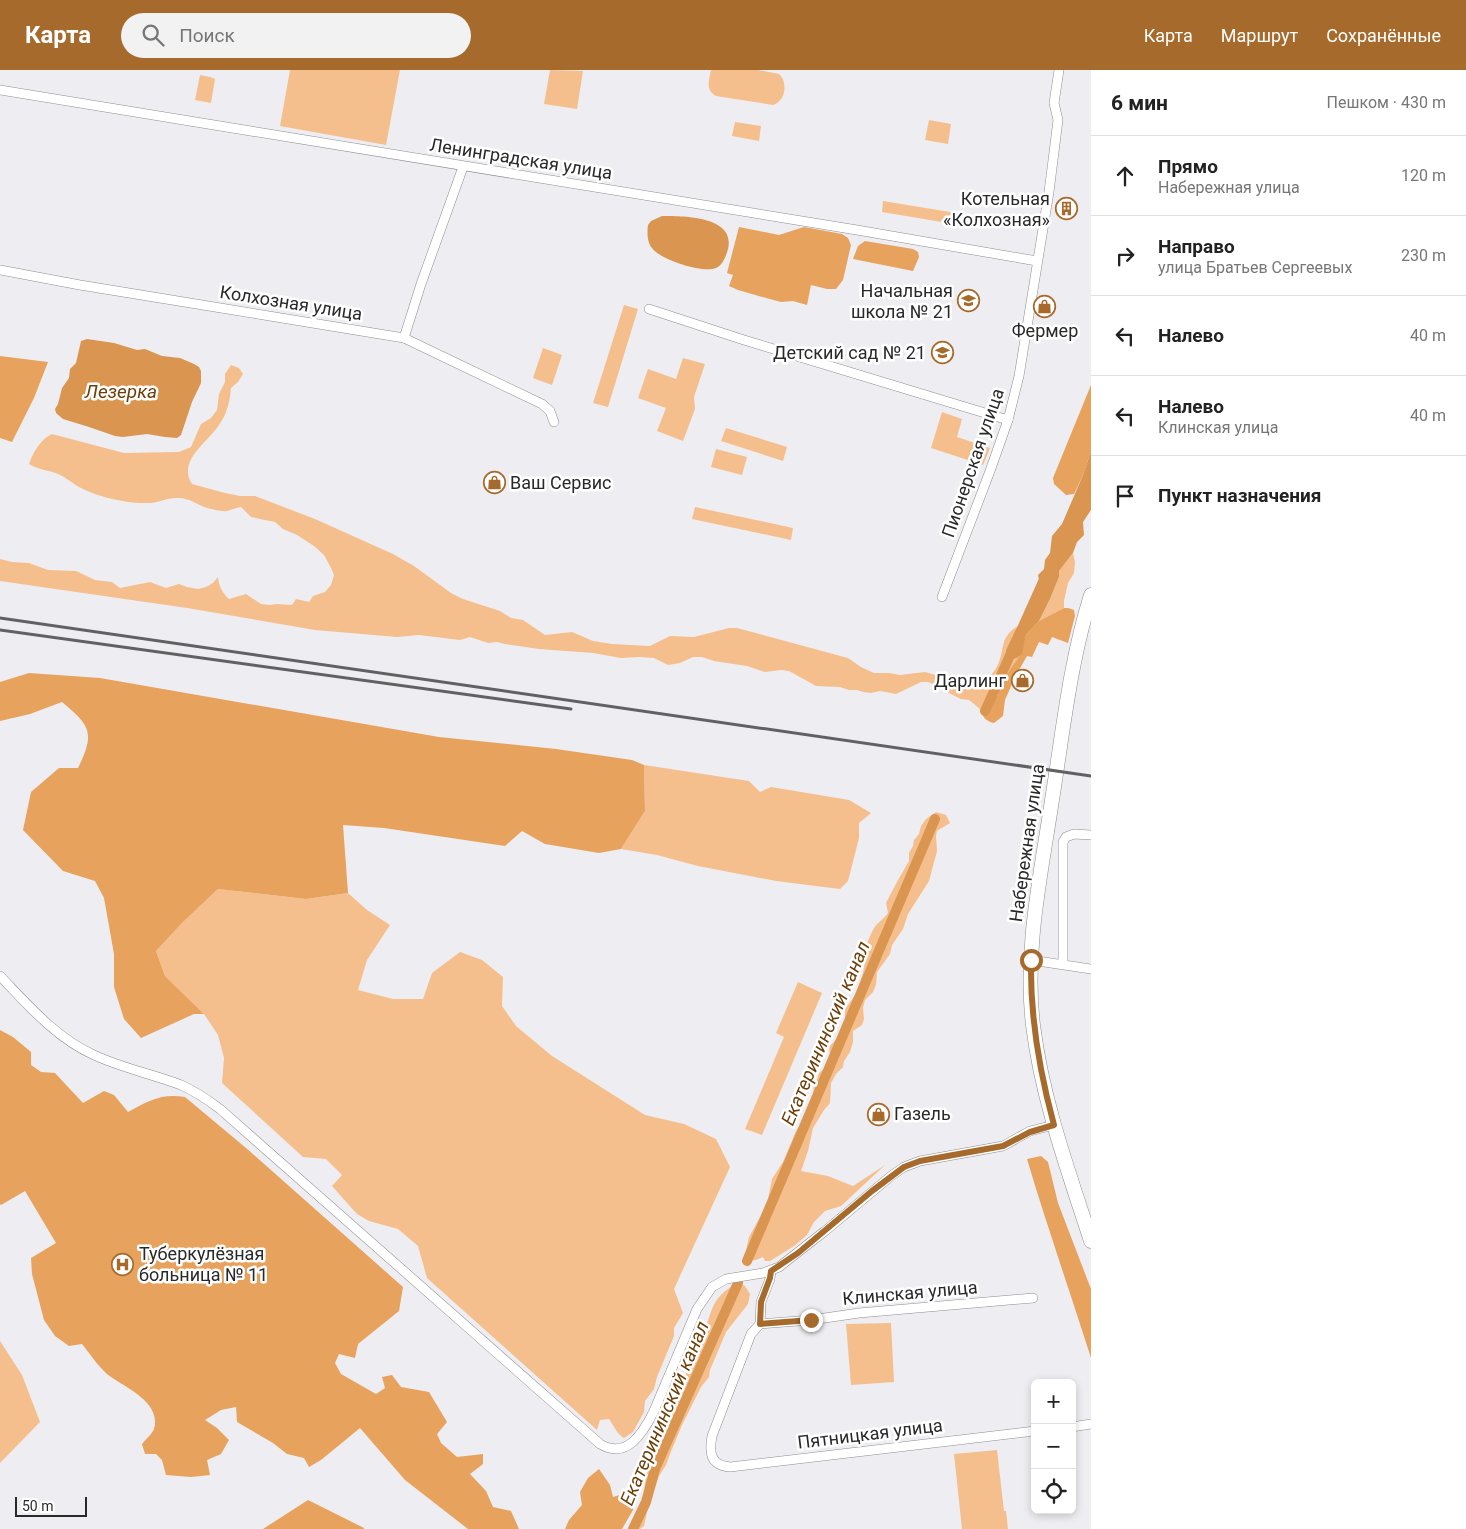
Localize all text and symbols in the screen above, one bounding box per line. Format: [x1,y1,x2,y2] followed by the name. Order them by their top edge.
[121,13,471,58] search box
[25,21,91,49] text: Карта
[139,21,167,49] icon: search
[179,24,235,47] text: Поиск
[1144,25,1193,46] text: Карта
[1221,25,1298,46] text: Маршрут
[1326,25,1441,46] text: Сохранённые
[1111,91,1168,115] text: 6 мин
[1327,93,1446,112] text: Пешком · 430 m
[428,134,614,183] street label: Ленинградская улица
[1158,155,1218,178] text: Прямо
[1111,162,1139,190] icon: ahead
[1401,166,1446,185] text: 120 m
[1158,178,1300,197] text: Набережная улица
[943,188,1050,230] place label: Котельная «Колхозная»
[1054,197,1078,221] building icon: Котельная «Колхозная»
[1158,235,1235,258] text: Направо
[1111,242,1139,270] icon: right
[1401,246,1446,265] text: 230 m
[1158,258,1352,277] text: улица Братьев Сергеевых
[851,280,953,322] place label: Начальная школа № 21
[218,281,364,324] street label: Колхозная улица
[957,289,981,313] school or university icon: Начальная школа № 21
[1033,294,1057,318] shop icon: Фермер
[1012,320,1078,341] place label: Фермер
[1111,322,1139,350] icon: left
[1158,324,1224,347] text: Налево
[1410,326,1446,345] text: 40 m
[930,341,954,365] school or university icon: Детский сад № 21
[773,342,926,363] place label: Детский сад № 21
[84,380,157,403] water label: Лезерка
[937,386,1008,540] street label: Пионерская улица
[1158,395,1224,418] text: Налево
[1111,402,1139,430] icon: left
[1410,406,1446,425] text: 40 m
[1158,418,1278,437] text: Клинская улица
[482,471,506,495] shop icon: Ваш Сервис
[510,472,612,493] place label: Ваш Сервис
[1111,482,1139,510] icon: arrive
[1158,484,1321,507] text: Пункт назначения
[1010,669,1034,693] shop icon: Дарлинг
[934,670,1006,691] place label: Дарлинг
[1005,762,1048,923] street label: Набережная улица
[776,937,875,1129] water label: Екатерининский канал
[1020,949,1043,972] route start
[866,1102,890,1126] shop icon: Газель
[894,1103,951,1124] place label: Газель
[139,1243,268,1285] place label: Туберкулёзная больница № 11
[111,1252,135,1276] hospital icon: Туберкулёзная больница № 11
[842,1276,978,1309] street label: Клинская улица
[800,1309,823,1332] route end
[615,1317,714,1509] water label: Екатерининский канал
[1031,1379,1076,1514] map controls
[1031,1379,1076,1424] button: +
[796,1414,944,1453] street label: Пятницкая улица
[1031,1424,1076,1469] button: −
[1031,1469,1076,1514] button: locate
[15,1494,88,1517] scale bar
[22,1498,54,1514] text: 50 m

